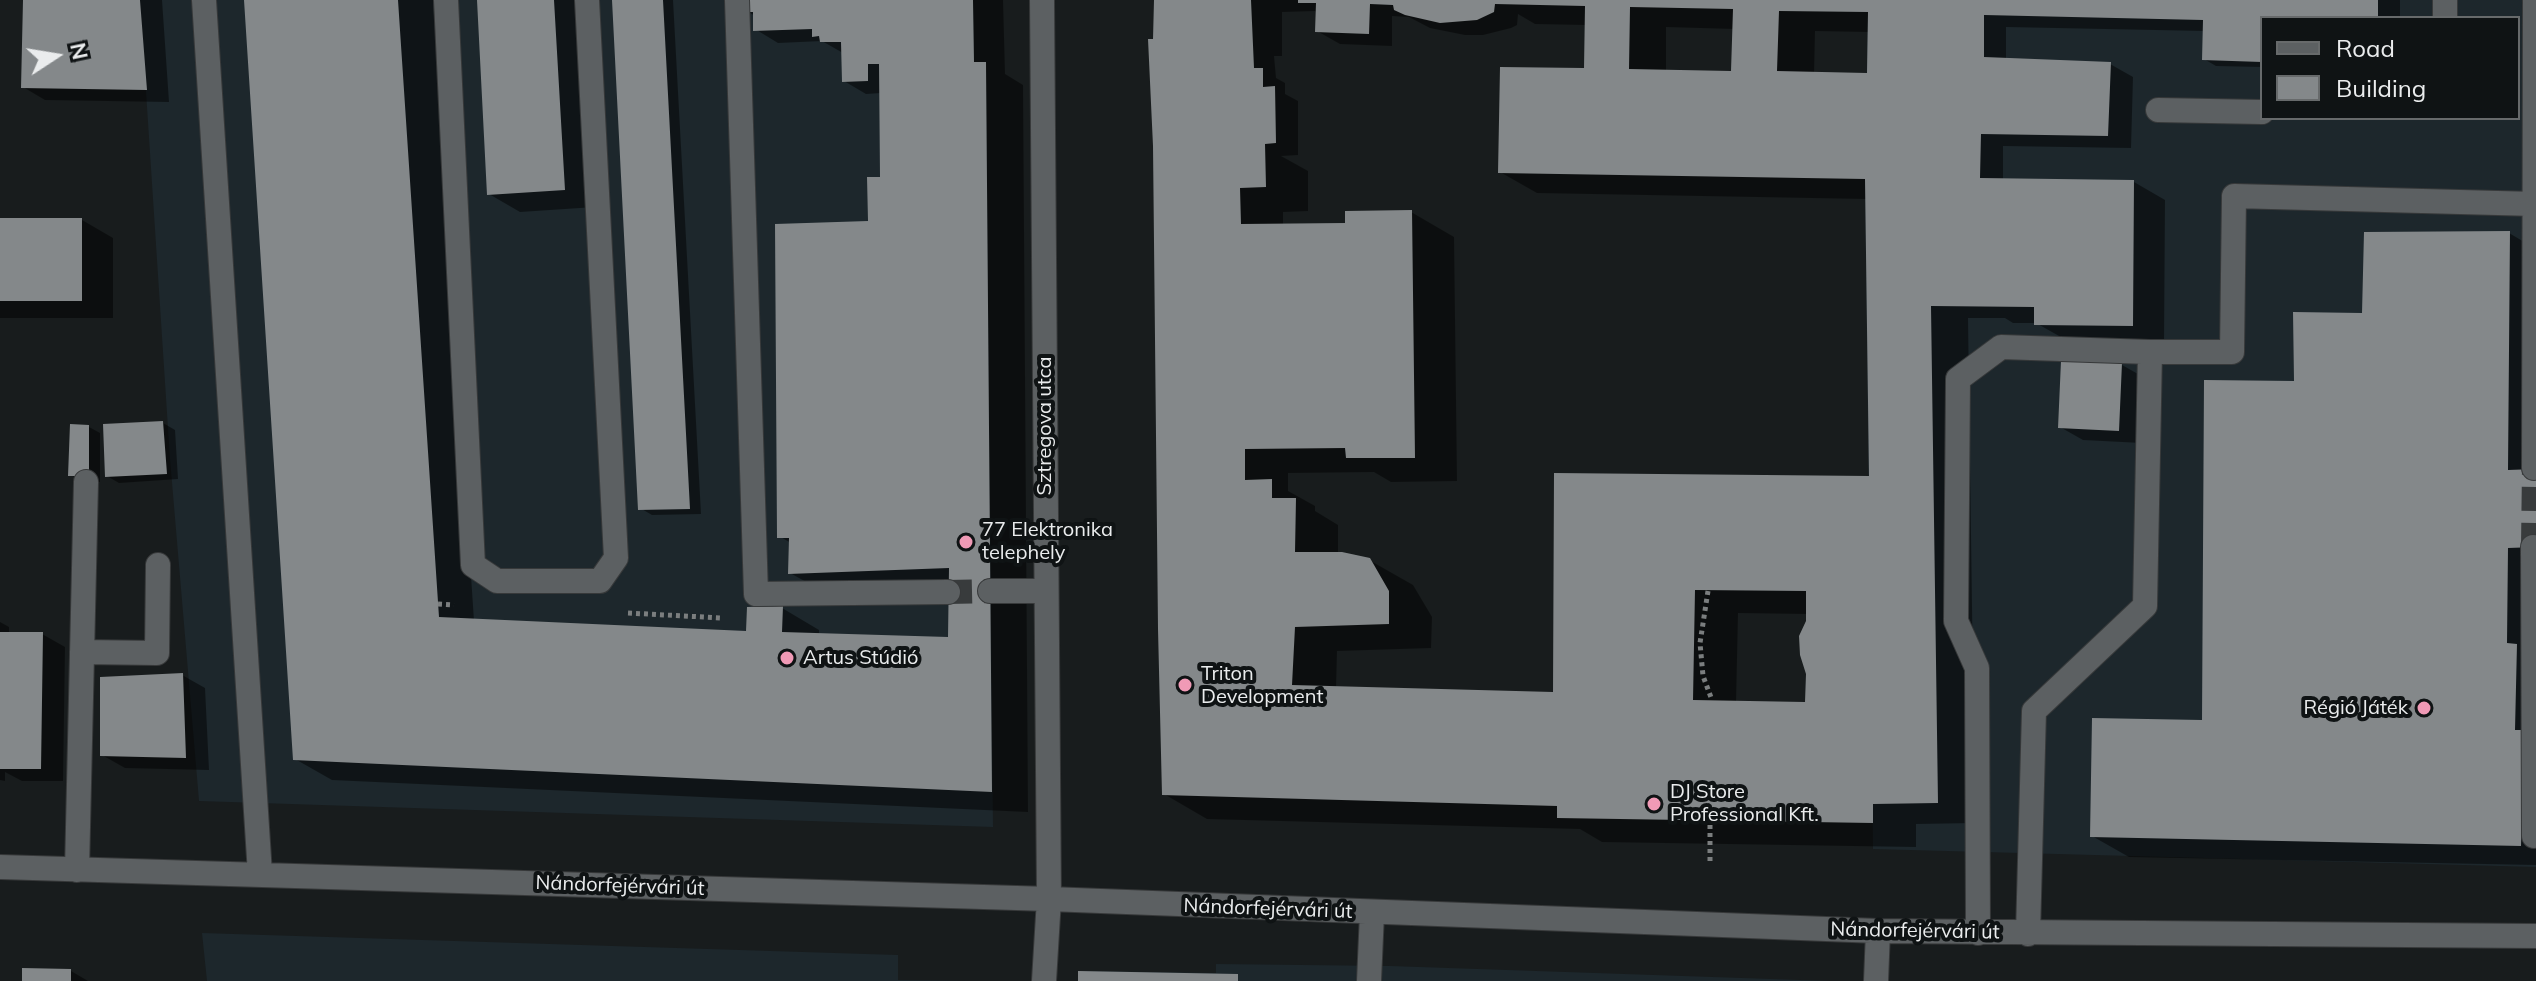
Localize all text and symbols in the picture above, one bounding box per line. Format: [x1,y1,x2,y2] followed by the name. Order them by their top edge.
[16,16,96,96] north arrow
[2260,16,2520,120] legend
[2336,33,2395,63] text: Road
[64,40,95,62] text: N
[2336,73,2426,103] text: Building
[1033,356,1057,496] street label: Sztregova utca
[982,518,1113,565] place label: 77 Elektronika telephely
[957,533,975,551] marker: 77 Elektronika telephely
[803,646,918,670] place label: Artus Stúdió
[778,649,796,667] marker: Artus Stúdió
[1201,662,1323,709] place label: Triton Development
[1176,676,1194,694] marker: Triton Development
[2303,696,2408,720] place label: Régió Játék
[2415,699,2433,717] marker: Régió Játék
[1670,780,1819,827] place label: DJ Store Professional Kft.
[1645,795,1663,813] marker: DJ Store Professional Kft.
[535,871,705,901] street label: Nándorfejérvári út
[1183,894,1353,924] street label: Nándorfejérvári út
[1830,918,2000,944] street label: Nándorfejérvári út

